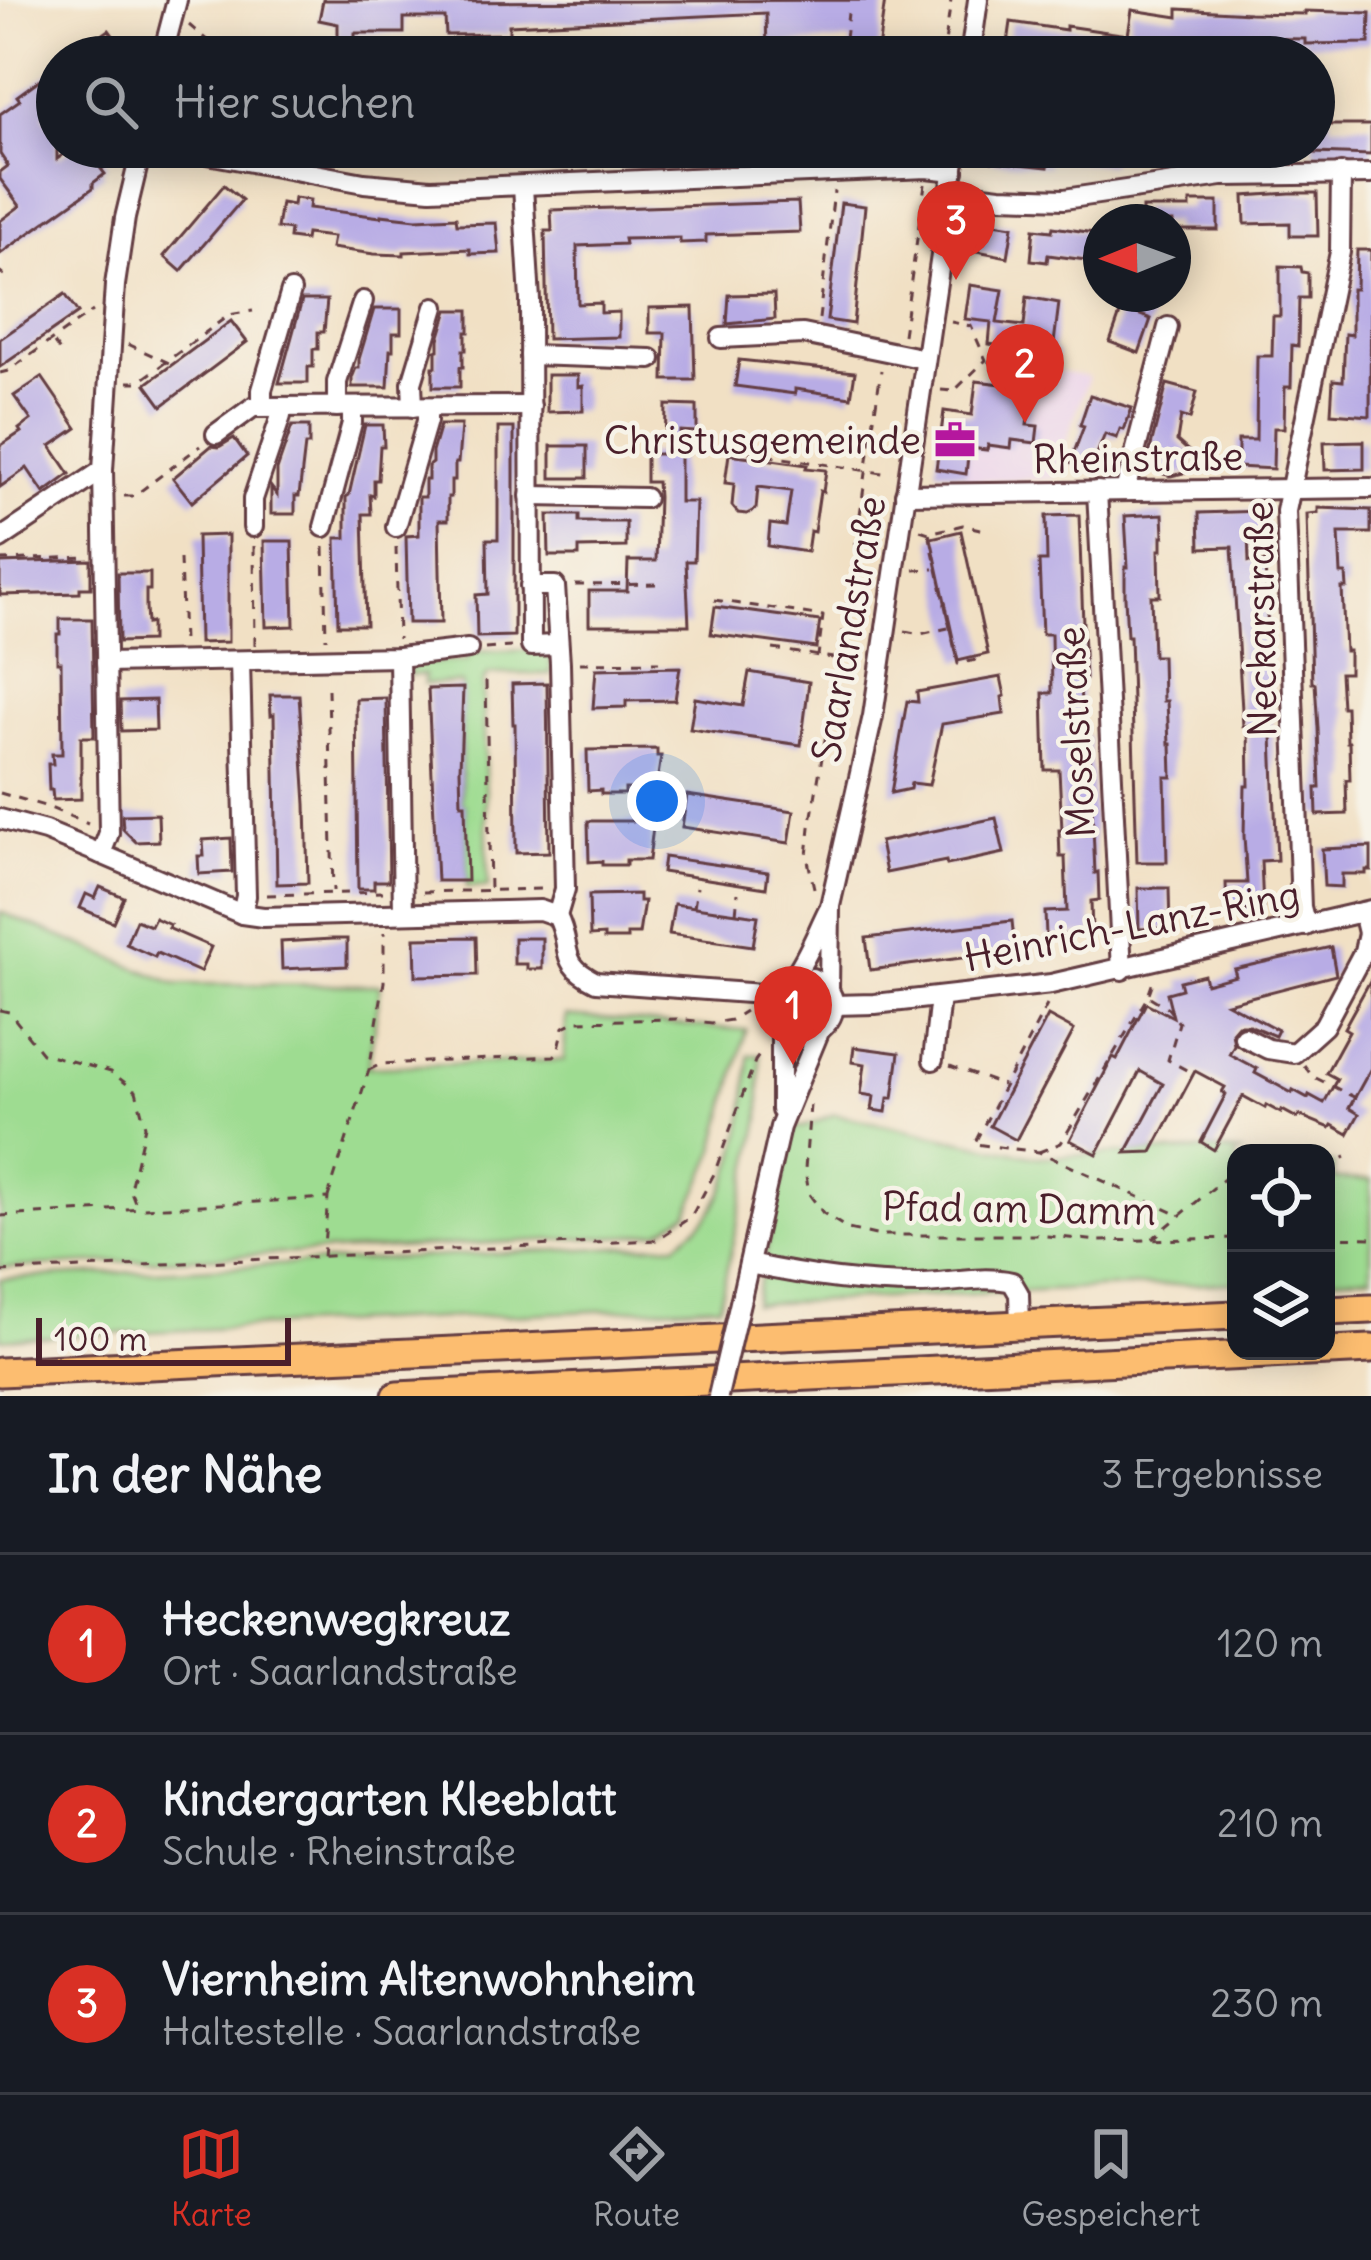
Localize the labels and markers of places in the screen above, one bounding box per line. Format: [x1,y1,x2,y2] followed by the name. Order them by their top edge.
[917,181,995,280] pin: 3
[986,324,1064,423] pin: 2
[604,416,921,465] place label: Christusgemeinde
[932,417,978,463] office icon: Christusgemeinde
[754,966,832,1065] pin: 1

